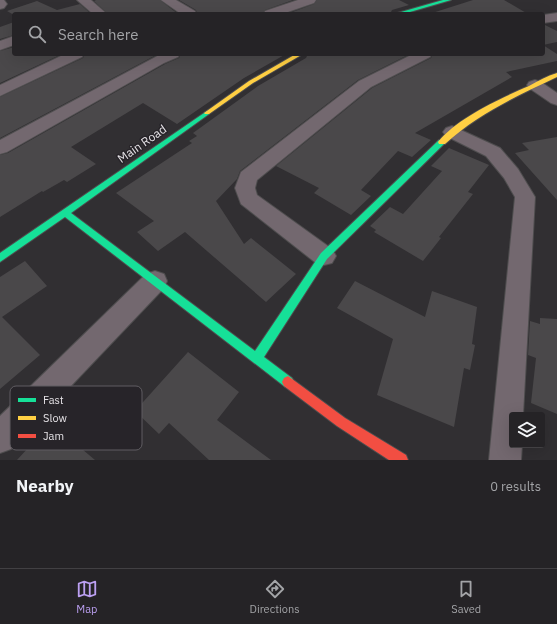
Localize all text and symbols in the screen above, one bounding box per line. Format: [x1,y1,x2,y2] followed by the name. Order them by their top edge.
[12,12,545,56] search box
[26,23,48,45] icon: search
[58,25,138,44] text: Search here
[114,121,169,166] street label: Main Road
[10,386,142,450] legend
[43,393,64,407] text: Fast
[43,411,67,425] text: Slow
[509,412,545,448] map controls
[509,412,545,448] button: layers
[43,429,64,443] text: Jam
[16,475,74,497] text: Nearby
[490,478,541,495] text: 0 results
[76,578,98,616] tab: Map
[250,578,300,616] tab: Directions
[451,578,481,616] tab: Saved

